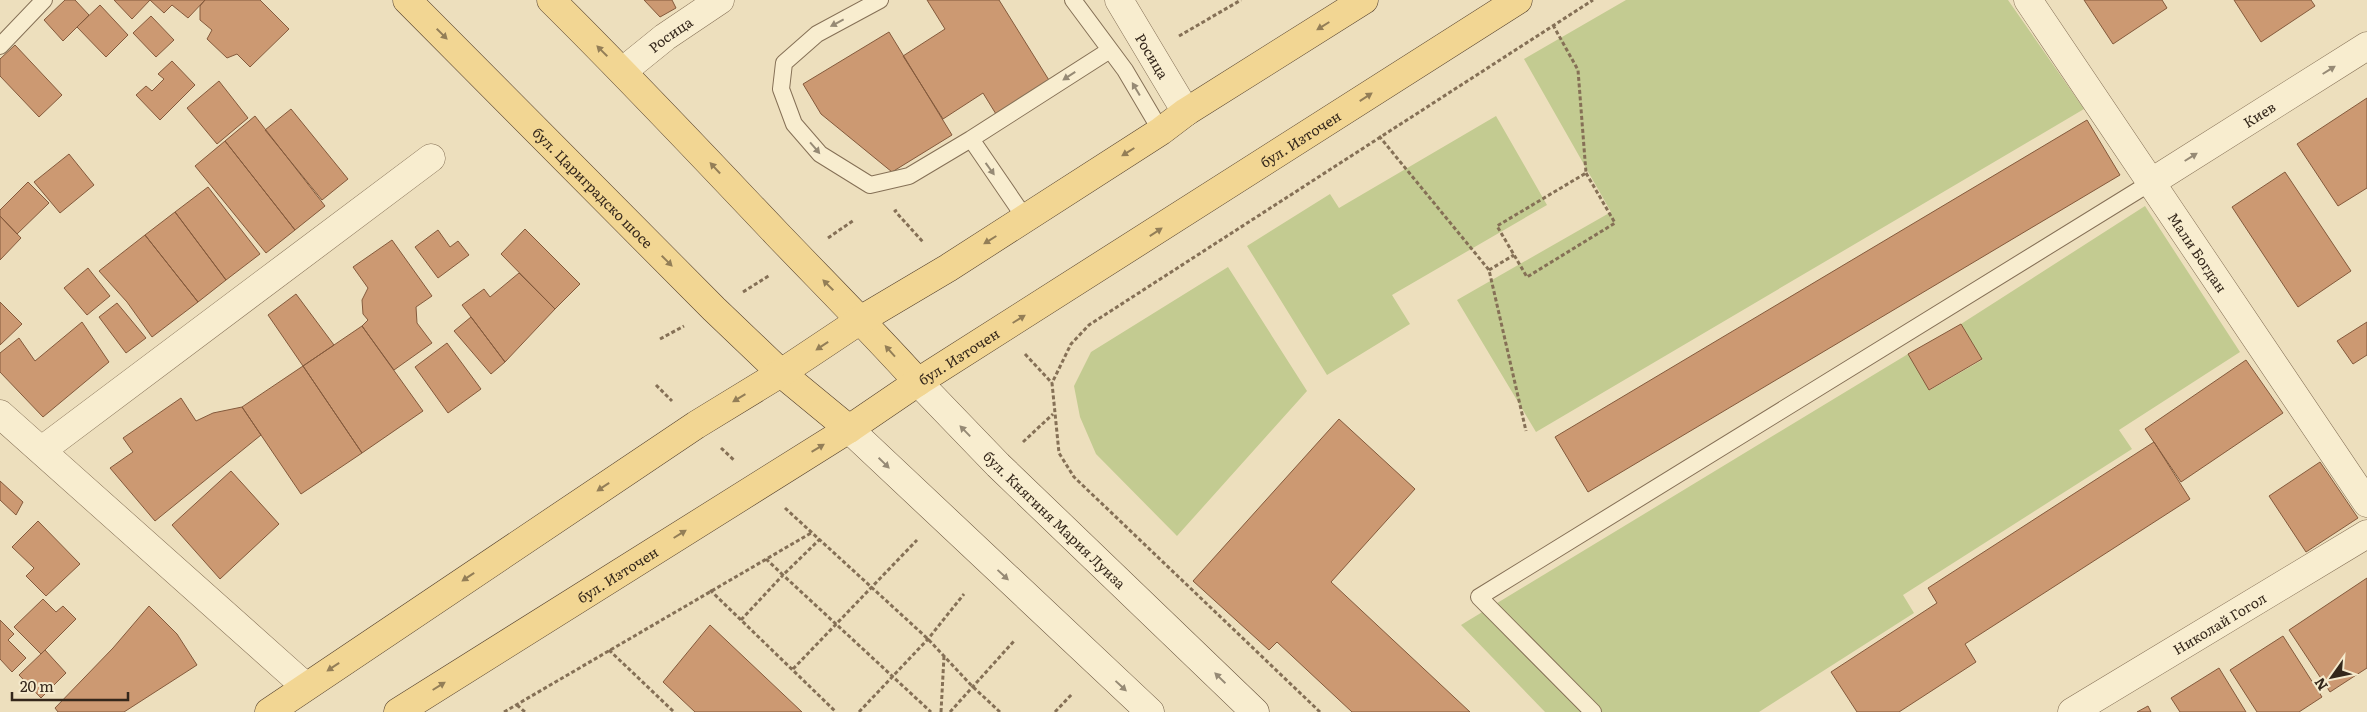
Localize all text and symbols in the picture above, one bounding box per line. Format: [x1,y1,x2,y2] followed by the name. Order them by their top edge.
[644,11,697,57] street label: Росица
[830,19,844,27] one-way arrow
[1316,21,1329,31] one-way arrow
[436,28,448,40] one-way arrow
[1131,29,1174,83] street label: Росица
[596,45,608,57] one-way arrow
[2322,66,2335,75] one-way arrow
[1062,71,1076,81] one-way arrow
[1132,83,1141,96] one-way arrow
[1360,92,1373,101] one-way arrow
[2239,96,2279,132] street label: Киев
[1256,105,1345,172] street label: бул. Източен
[528,122,658,252] street label: бул. Цариградско шосе
[809,142,821,154] one-way arrow
[1121,148,1134,157] one-way arrow
[2184,152,2198,162] one-way arrow
[709,162,721,174] one-way arrow
[985,162,995,176] one-way arrow
[2164,208,2232,296] street label: Мали Богдан
[1149,227,1162,237] one-way arrow
[984,235,997,244] one-way arrow
[661,255,673,267] one-way arrow
[822,279,834,291] one-way arrow
[1012,314,1025,324] one-way arrow
[914,323,1003,389] street label: бул. Източен
[815,341,828,351] one-way arrow
[884,345,896,357] one-way arrow
[733,394,746,403] one-way arrow
[959,425,971,437] one-way arrow
[812,444,825,453] one-way arrow
[979,446,1131,593] street label: бул. Княгиня Мария Луиза
[878,457,890,469] one-way arrow
[596,482,610,491] one-way arrow
[674,530,687,539] one-way arrow
[573,541,662,607] street label: бул. Източен
[996,569,1008,581] one-way arrow
[461,572,475,582] one-way arrow
[2169,587,2270,659] street label: Николай Гогол
[2307,652,2357,702] north arrow
[326,662,340,672] one-way arrow
[12,670,129,702] scale bar
[1214,672,1226,684] one-way arrow
[20,674,54,697] text: 20 m
[2309,674,2332,695] text: N
[1115,680,1127,692] one-way arrow
[433,681,446,691] one-way arrow

